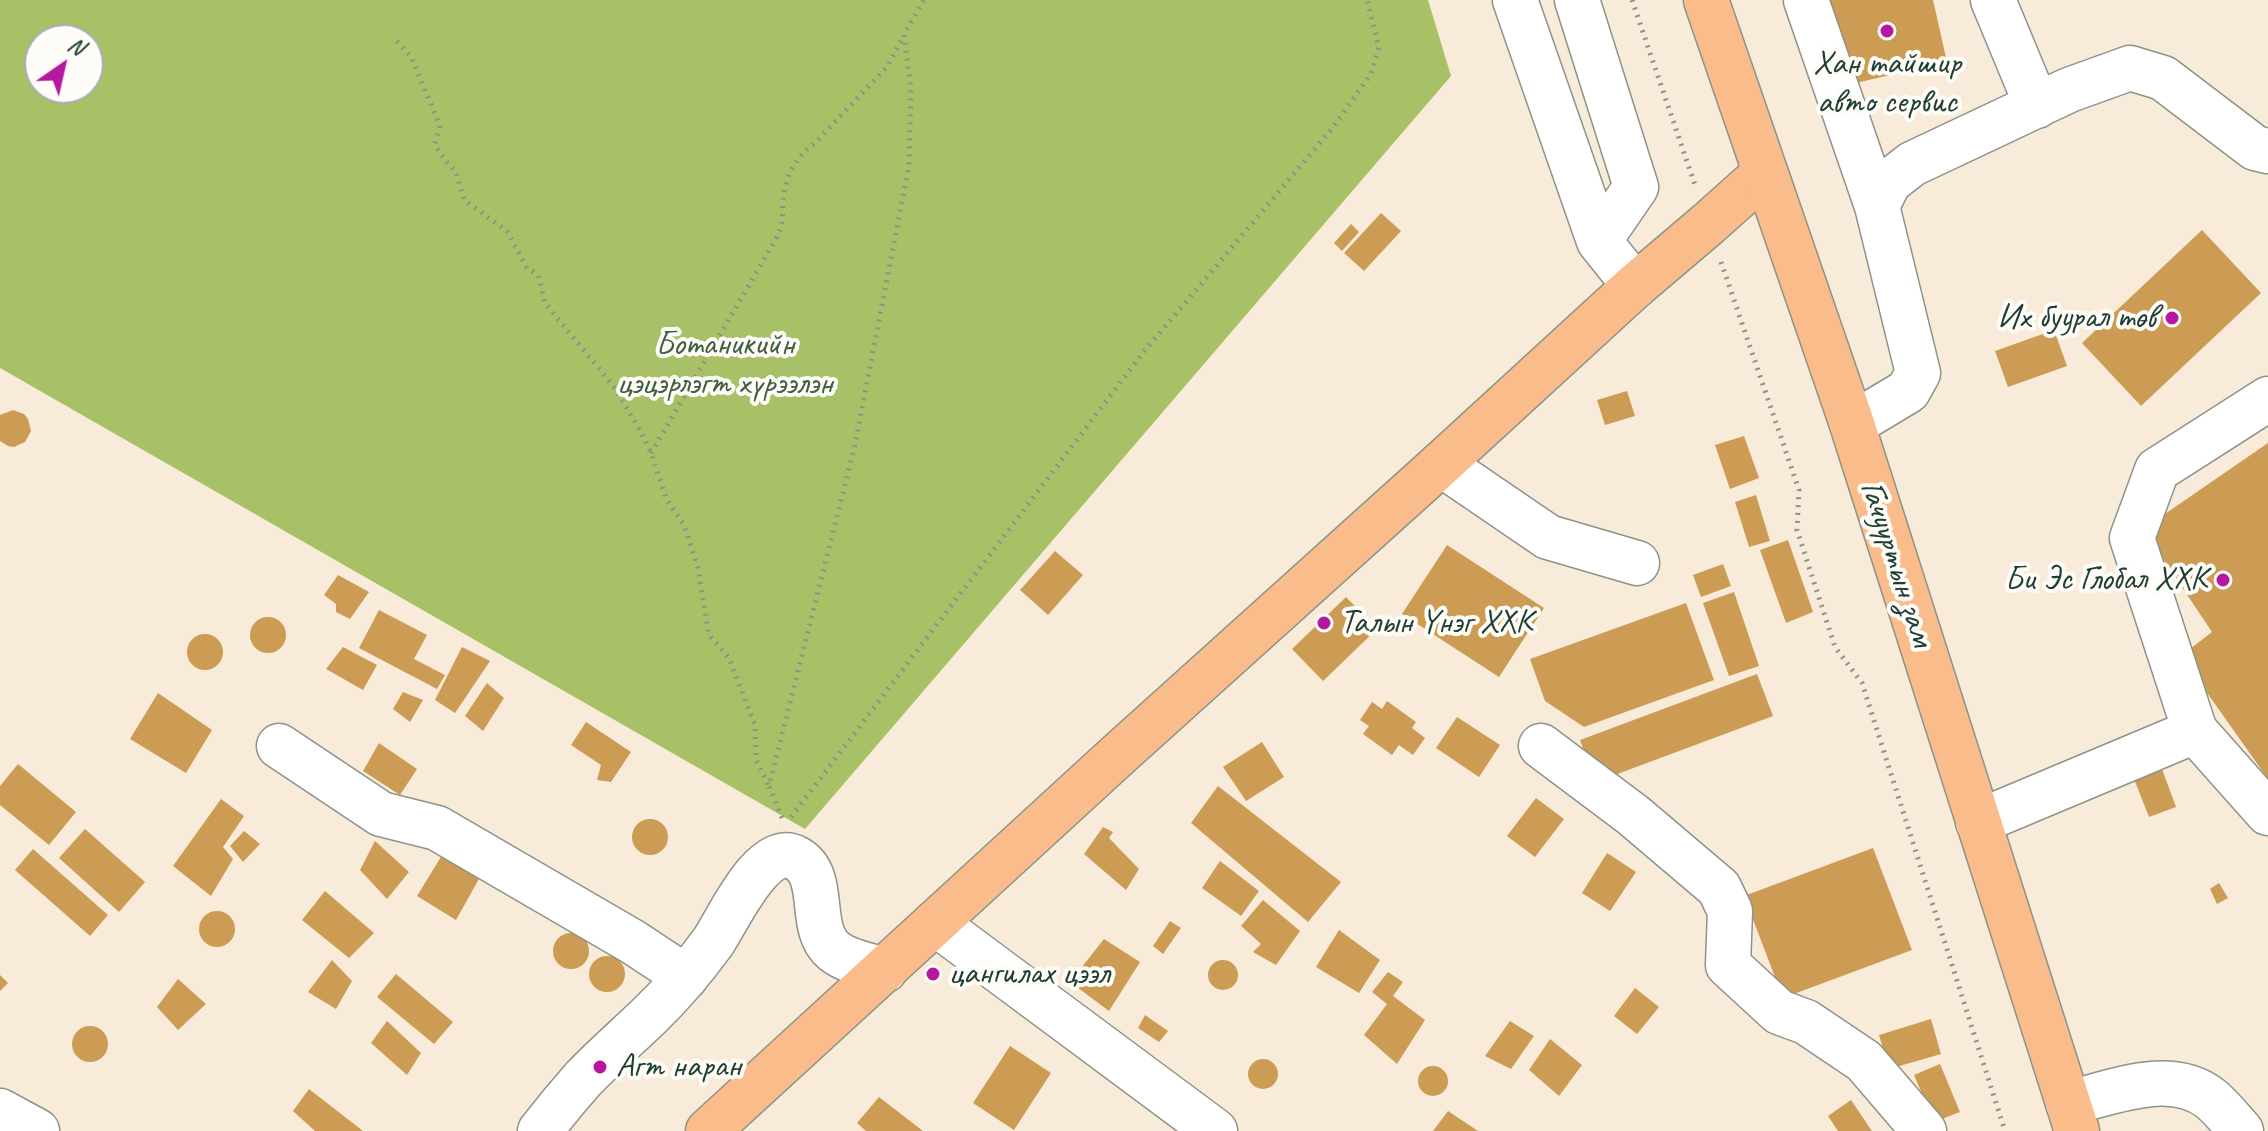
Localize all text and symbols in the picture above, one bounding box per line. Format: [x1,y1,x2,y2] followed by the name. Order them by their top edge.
[1878,22,1896,40] marker: Хан тайшир авто сервис
[24,24,104,104] north arrow
[63,30,90,61] text: N
[1813,44,1961,124] place label: Хан тайшир авто сервис
[1997,298,2156,338] place label: Их буурал төв
[2163,309,2181,327] marker: Их буурал төв
[617,325,833,404] park label: Ботаникийн цэцэрлэгт хүрээлэн
[1850,476,1942,652] street label: Гачууртын зам
[2005,560,2207,600] place label: Би Эс Глобал ХХК
[2214,571,2232,589] marker: Би Эс Глобал ХХК
[1340,603,1532,643] place label: Талын Үнэг ХХК
[1315,614,1333,632] marker: Талын Үнэг ХХК
[949,954,1110,994] place label: цангилах цээл
[924,965,942,983] marker: цангилах цээл
[616,1047,741,1087] place label: Агт наран
[591,1058,609,1076] marker: Агт наран

